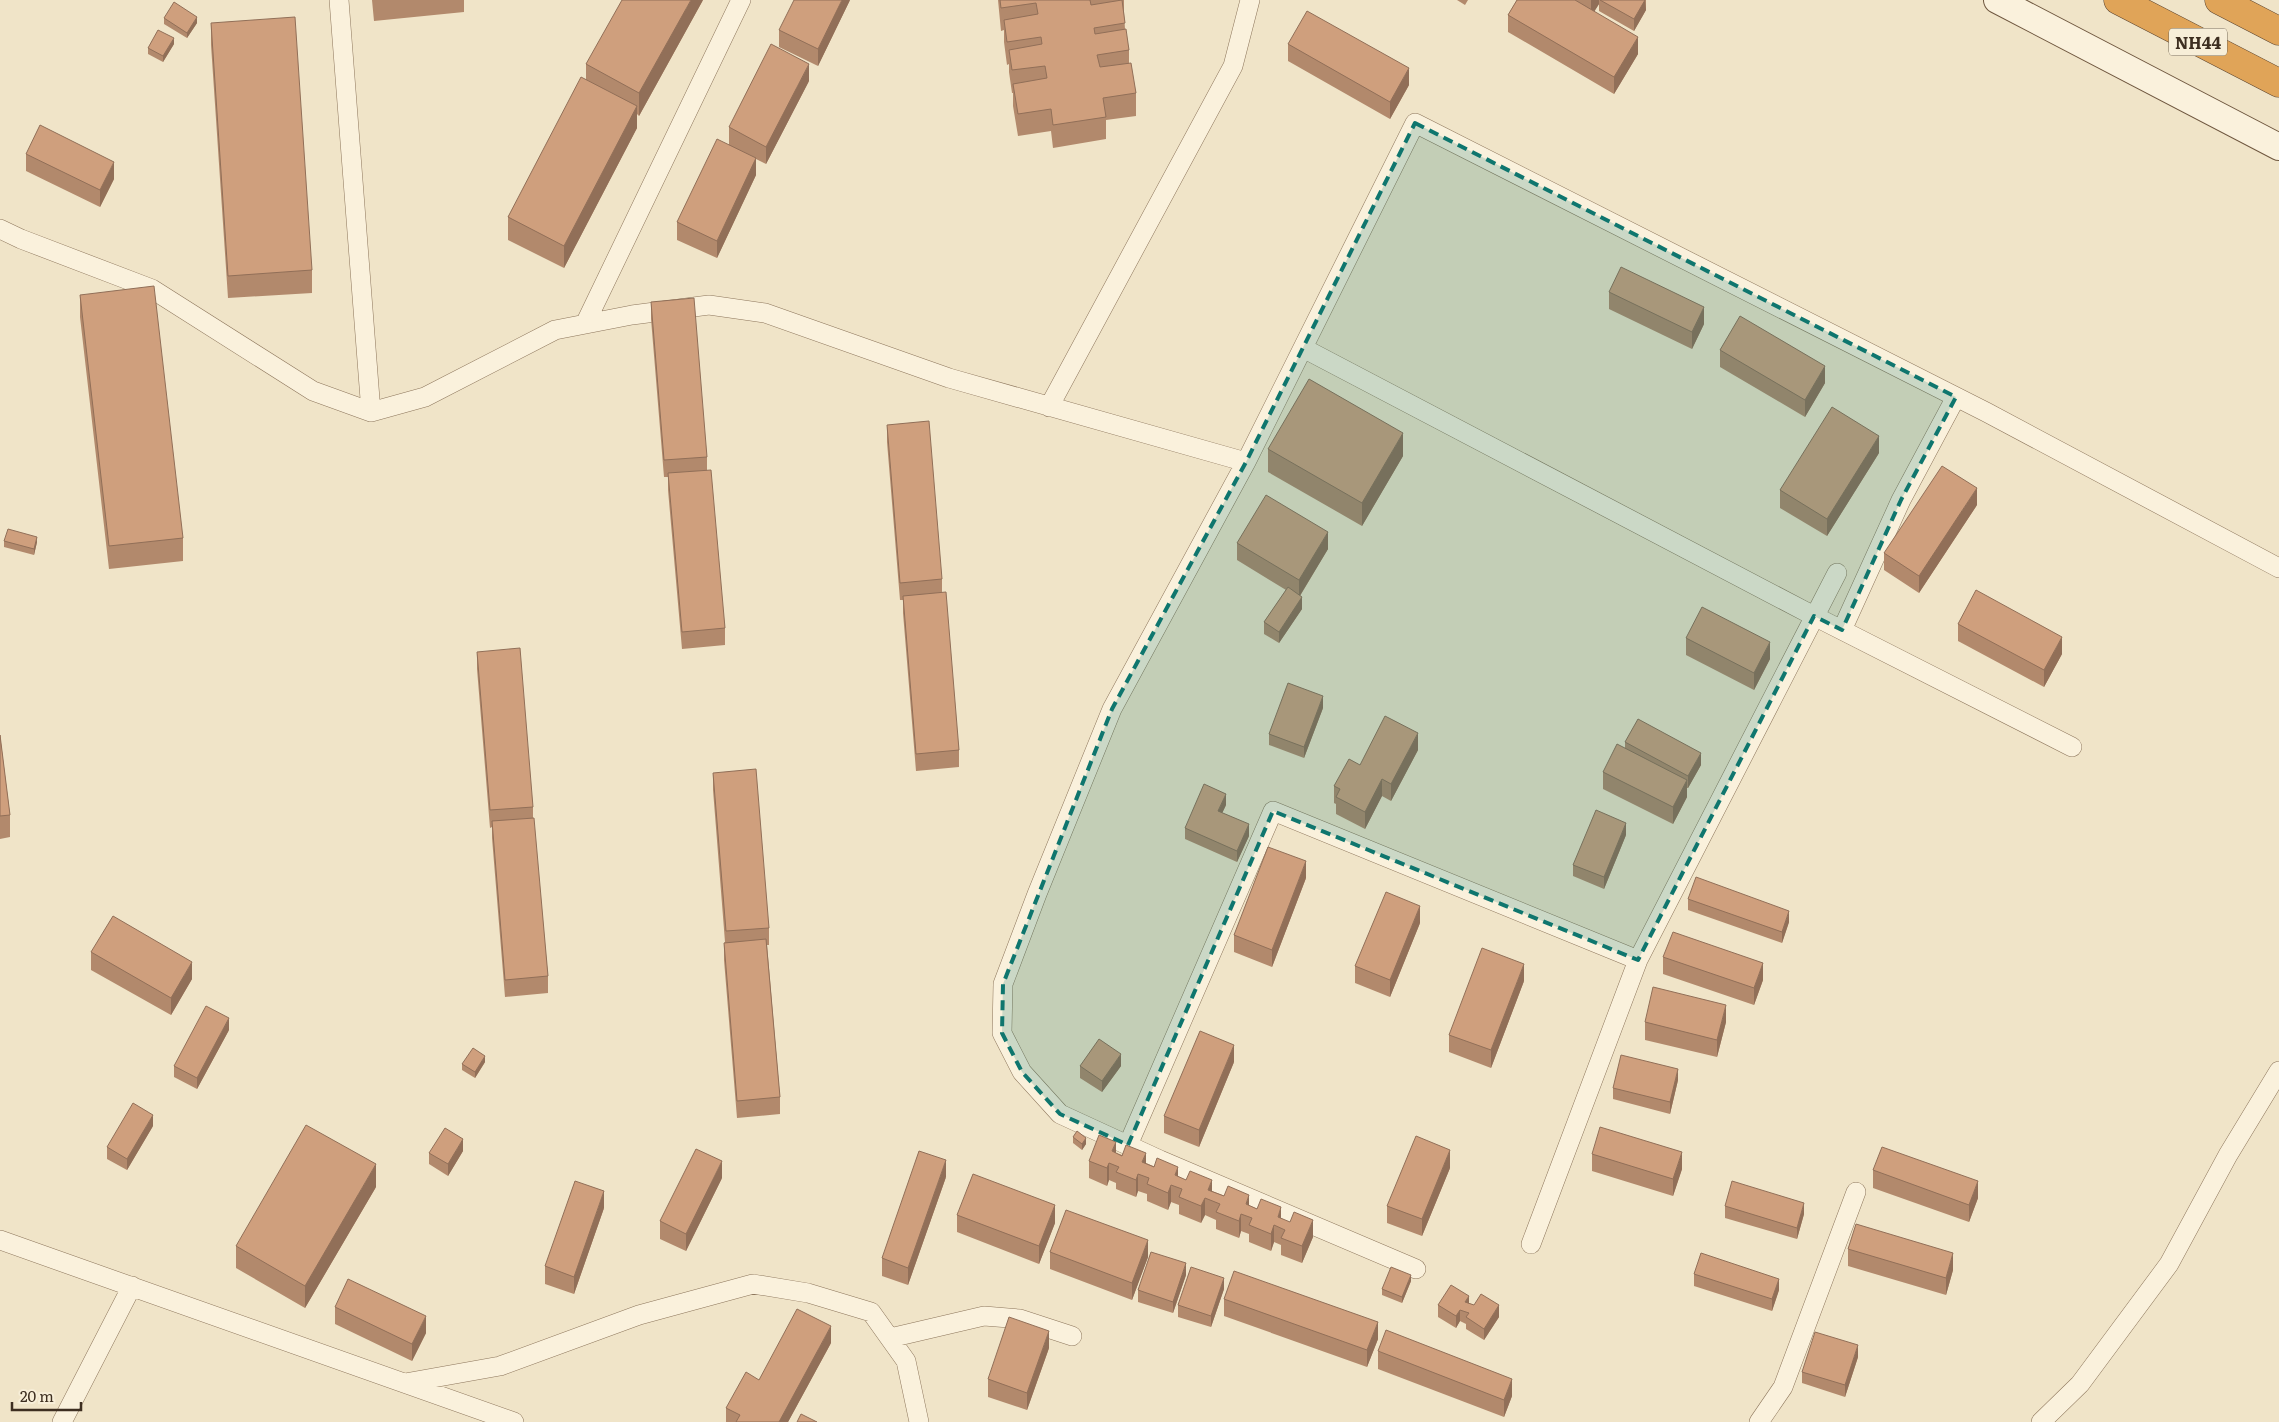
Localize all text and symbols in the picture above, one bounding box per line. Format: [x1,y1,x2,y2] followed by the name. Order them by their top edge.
[2169,28,2227,56] road number: NH44
[12,1380,81,1412] scale bar
[20,1384,54,1407] text: 20 m

